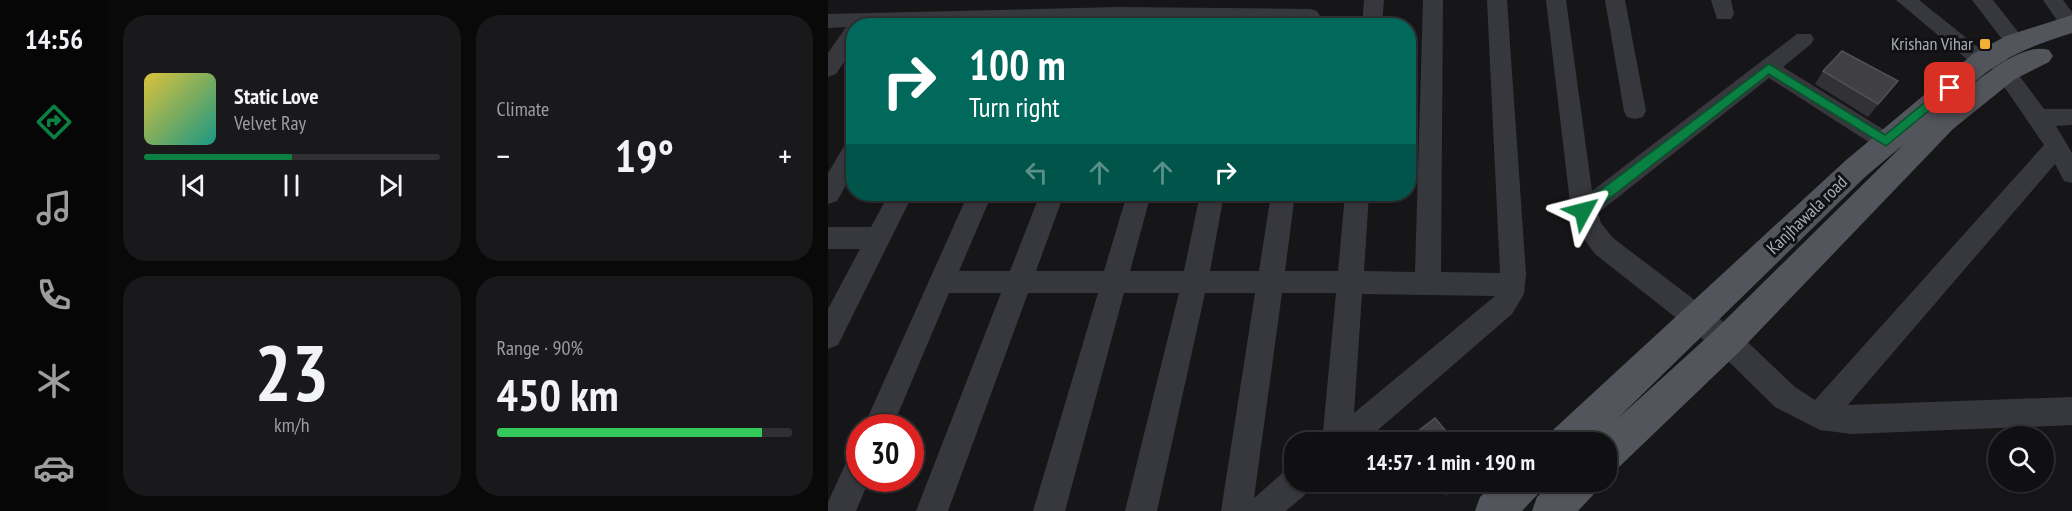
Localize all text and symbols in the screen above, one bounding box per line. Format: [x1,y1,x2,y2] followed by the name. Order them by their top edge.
[25,22,83,56] text: 14:56
[1891,32,1973,55] place label: Krishan Vihar
[969,37,1066,92] text: 100 m
[1978,37,1992,51] marker: Krishan Vihar
[870,42,948,120] icon: right
[1924,62,1975,113] pin
[1933,71,1966,104] icon: arrive
[234,82,319,110] text: Static Love
[969,90,1060,124] text: Turn right
[497,96,549,122] text: Climate
[33,101,75,143] icon: directions
[234,110,306,136] text: Velvet Ray
[615,126,674,184] text: 19°
[497,134,510,177] text: −
[778,134,792,177] text: +
[1020,156,1053,189] icon: left
[1083,156,1116,189] icon: ahead
[1146,156,1179,189] icon: ahead
[1209,156,1242,189] icon: right
[177,169,210,202] icon: previous
[275,169,308,202] icon: pause
[374,169,407,202] icon: next
[1762,170,1852,259] street label: Kanjhawala road
[1551,179,1615,243] position arrow
[33,187,75,229] icon: music
[33,274,75,316] icon: phone
[254,322,329,423] text: 23
[497,335,583,361] text: Range · 90%
[33,360,75,402] icon: climate
[497,365,619,423] text: 450 km
[274,412,309,438] text: km/h
[846,414,924,492] speed limit sign: 30
[1988,426,2054,492] map controls
[1988,426,2054,492] button: search
[33,447,75,489] icon: car
[1366,448,1535,476] text: 14:57 · 1 min · 190 m

